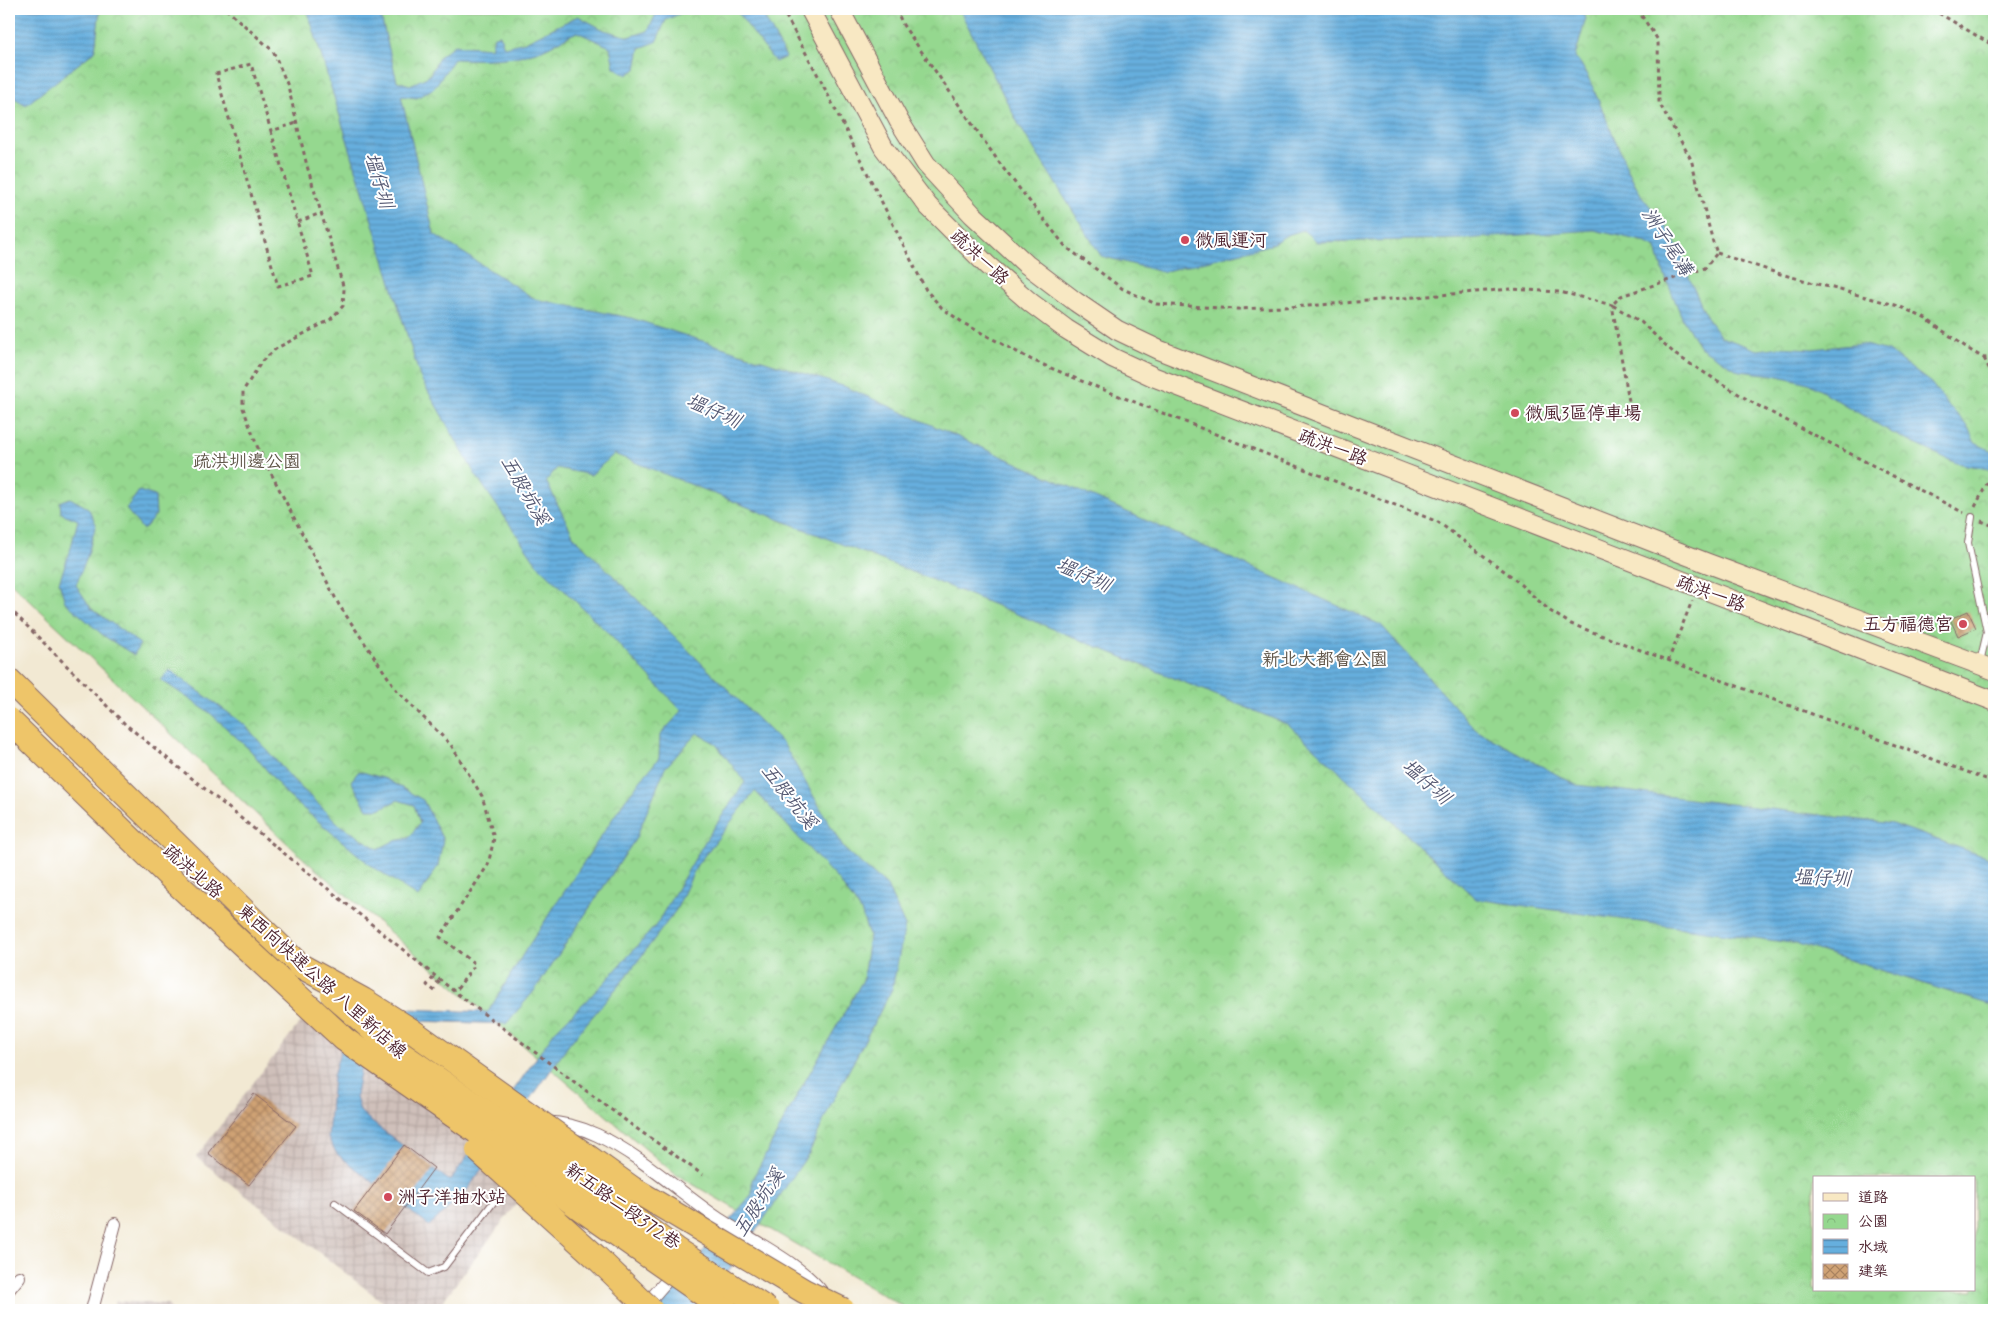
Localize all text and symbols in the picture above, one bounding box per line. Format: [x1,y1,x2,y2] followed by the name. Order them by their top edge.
[358,150,399,213] water label: 塭仔圳
[1636,203,1699,282] water label: 洲子尾溝
[945,224,1014,291] street label: 疏洪一路
[1195,229,1267,253] place label: 微風運河
[1179,234,1191,246] marker: 微風運河
[682,388,746,435] water label: 塭仔圳
[1525,402,1641,426] place label: 微風3區停車場
[1509,407,1521,419] marker: 微風3區停車場
[1295,424,1371,472] street label: 疏洪一路
[193,450,301,474] park label: 疏洪圳邊公園
[495,452,555,531] water label: 五股坑溪
[1052,552,1116,599] water label: 塭仔圳
[1673,570,1749,618] street label: 疏洪一路
[1863,613,1953,637] place label: 五方福德宮
[1957,618,1969,630] marker: 五方福德宮
[1262,648,1388,672] park label: 新北大都會公園
[1396,754,1457,812] water label: 塭仔圳
[756,759,823,835] water label: 五股坑溪
[157,839,227,904] street label: 疏洪北路
[1793,865,1853,892] water label: 塭仔圳
[231,899,411,1065] street label: 東西向快速公路 八里新店線
[560,1158,685,1256] street label: 新五路二段372巷
[728,1163,791,1242] water label: 五股坑溪
[1813,1176,1976,1292] legend
[398,1186,506,1210] place label: 洲子洋抽水站
[1858,1188,1888,1208] text: 道路
[382,1191,394,1203] marker: 洲子洋抽水站
[1858,1212,1888,1232] text: 公園
[1858,1238,1888,1258] text: 水域
[1858,1262,1888,1282] text: 建築

